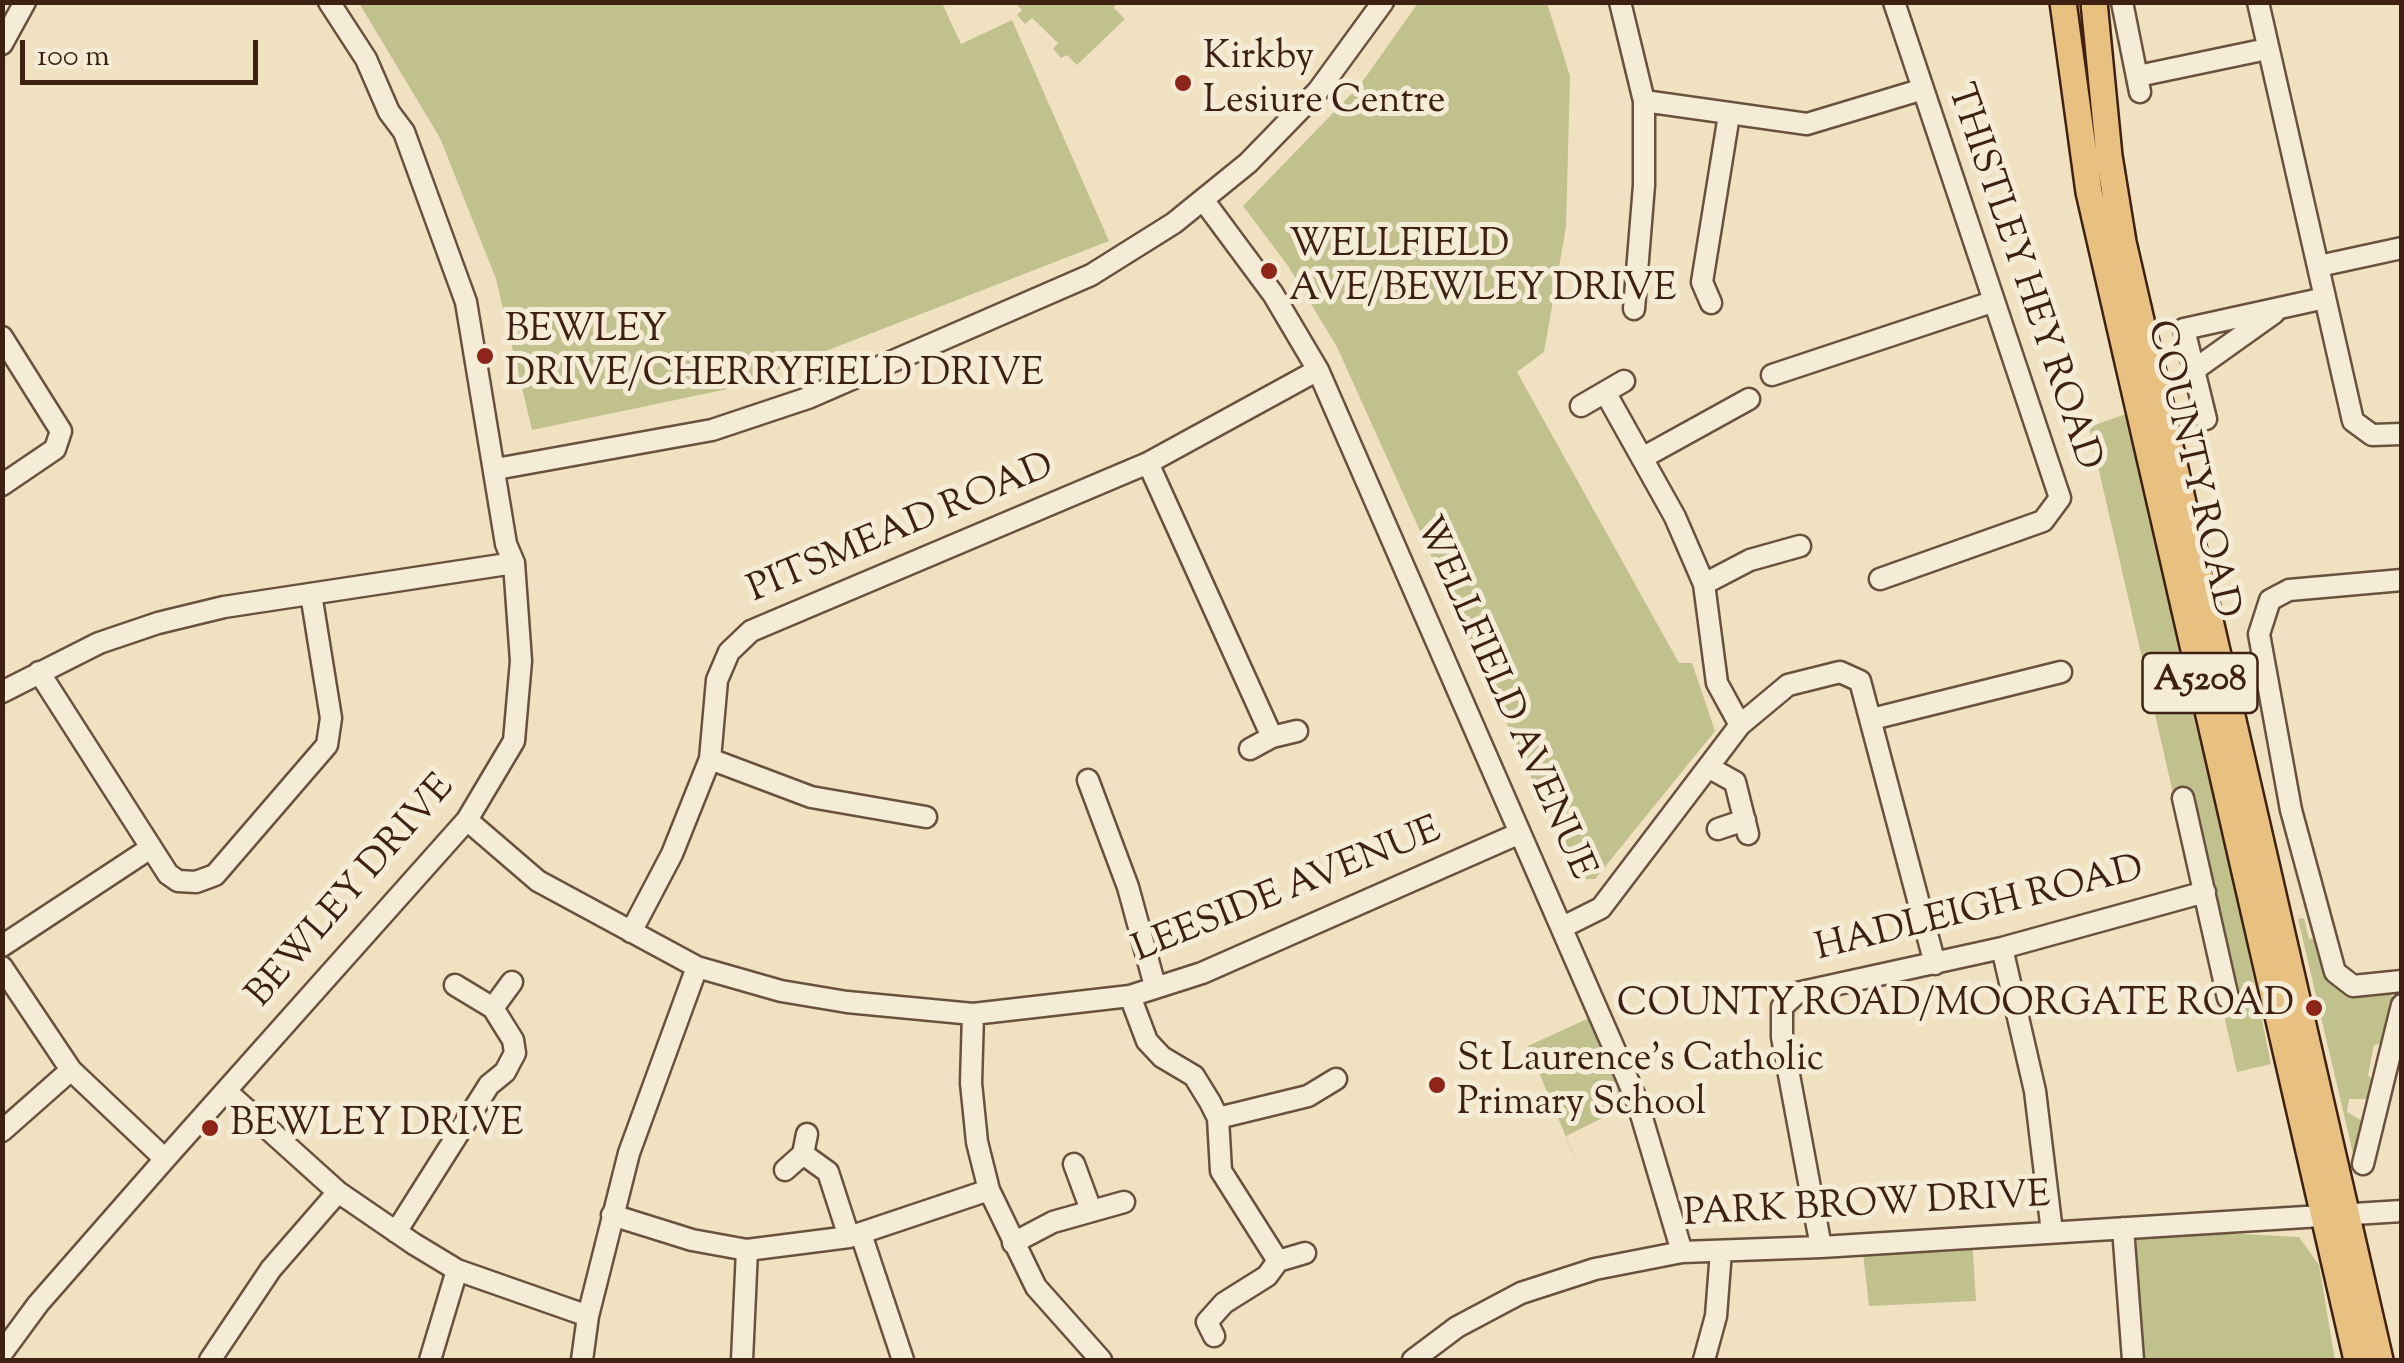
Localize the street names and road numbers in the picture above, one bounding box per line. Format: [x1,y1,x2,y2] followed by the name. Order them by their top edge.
[1933,79,2109,477] street label: THISTLEY HEY ROAD
[2134,317,2246,623] street label: COUNTY ROAD
[742,446,1062,616] street label: PITSMEAD ROAD
[1401,511,1603,887] street label: WELLFIELD AVENUE
[2142,653,2258,713] road number: A5208
[239,767,467,1019] street label: BEWLEY DRIVE
[1127,810,1449,976] street label: LEESIDE AVENUE
[1811,849,2149,975] street label: HADLEIGH ROAD
[1682,1176,2052,1240] street label: PARK BROW DRIVE

